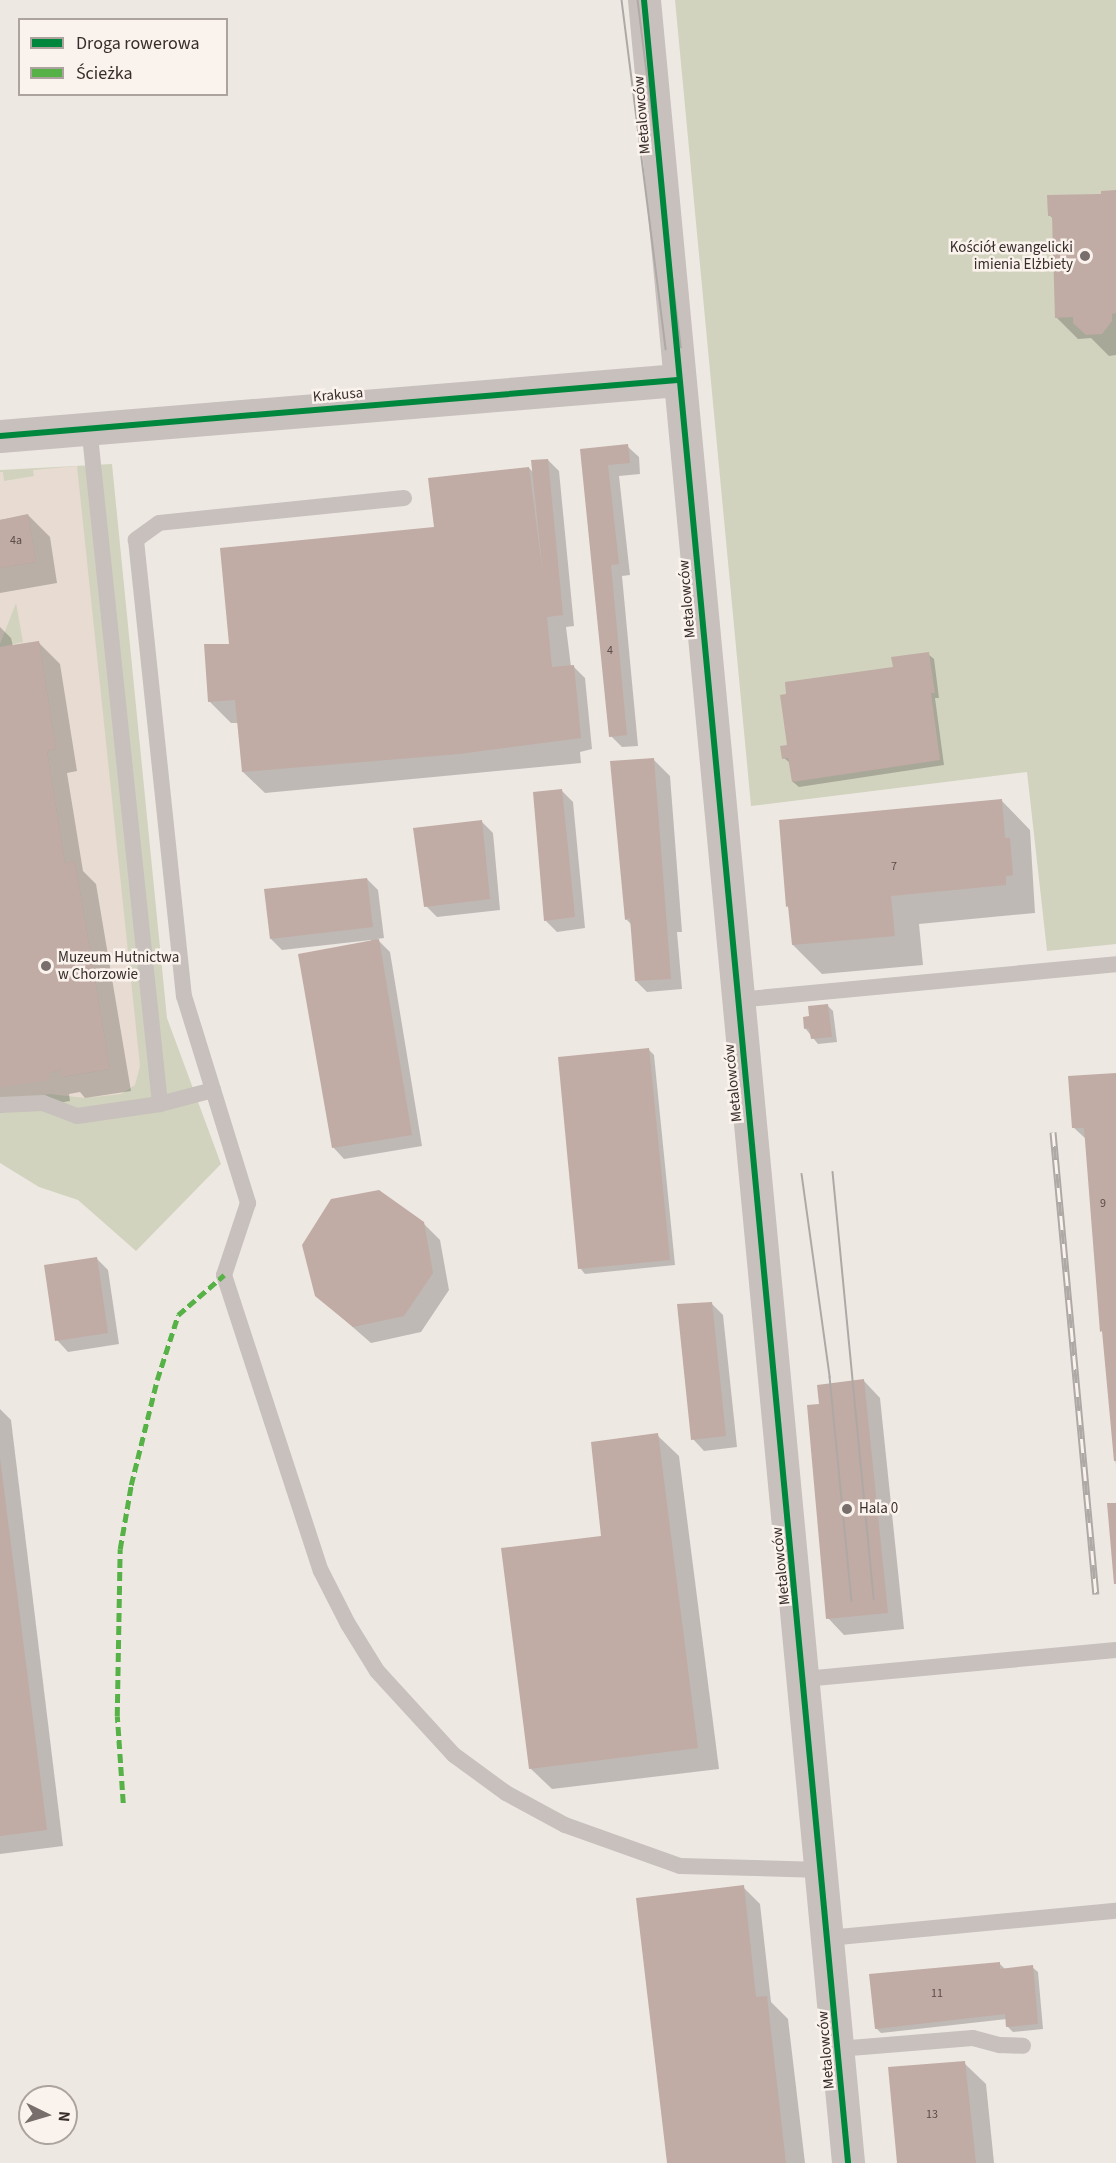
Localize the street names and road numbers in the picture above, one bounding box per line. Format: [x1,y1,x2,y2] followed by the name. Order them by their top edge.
[630,75,654,155] street label: Metalowców
[312,384,364,406] street label: Krakusa
[675,559,699,639] street label: Metalowców
[720,1043,746,1123] street label: Metalowców
[768,1526,794,1606] street label: Metalowców
[814,2010,838,2090] street label: Metalowców

